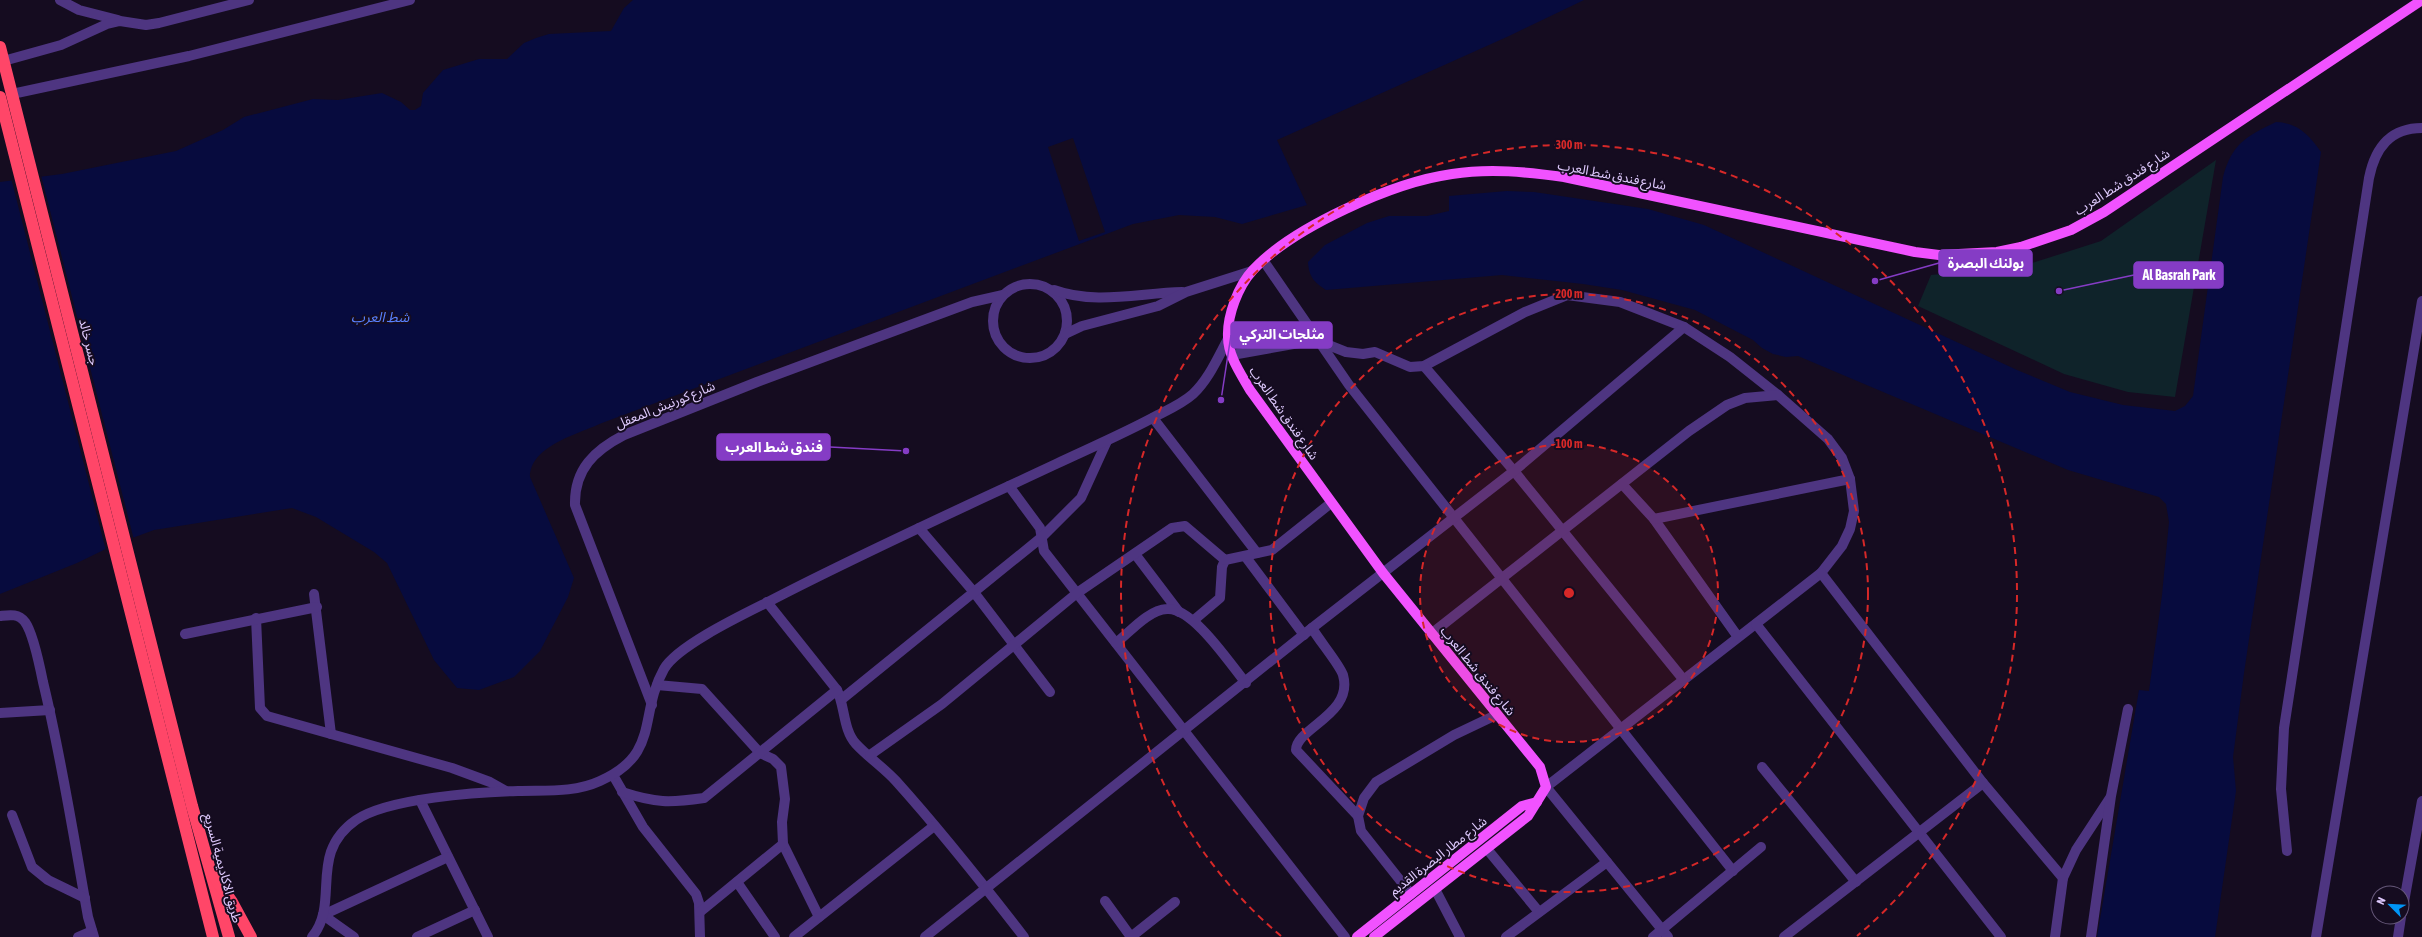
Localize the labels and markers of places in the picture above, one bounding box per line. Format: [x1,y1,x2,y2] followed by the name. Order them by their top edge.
[1939,250,2032,276] callout: بولنك البصرة
[2134,262,2223,288] callout: Al Basrah Park
[1231,322,1332,348] callout: مثلجات التركي
[717,434,830,460] callout: فندق شط العرب
[1562,586,1576,600] centre of rings

